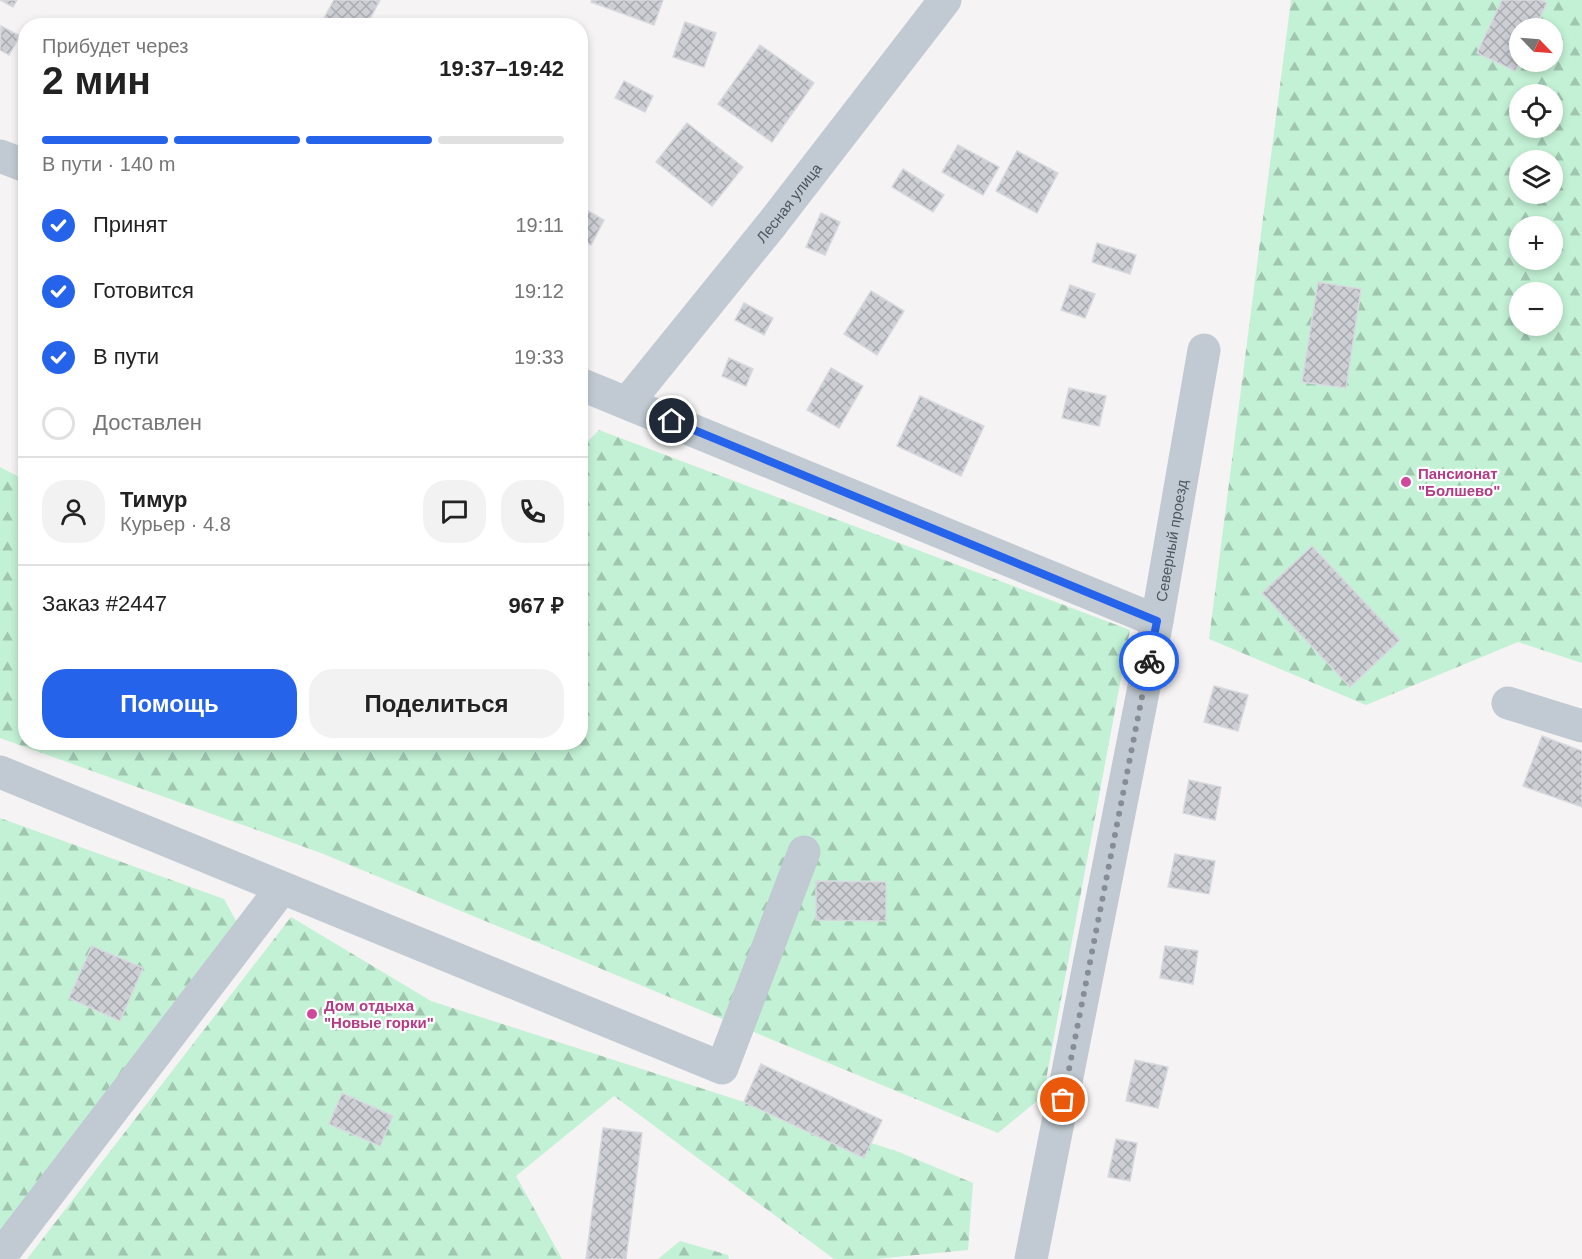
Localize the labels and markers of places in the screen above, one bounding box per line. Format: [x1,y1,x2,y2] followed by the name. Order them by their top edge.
[646,395,697,446] pin
[1418,465,1500,499] place label: Пансионат "Болшево"
[1399,475,1413,489] marker: Пансионат "Болшево"
[324,997,434,1031] place label: Дом отдыха "Новые горки"
[305,1007,319,1021] marker: Дом отдыха "Новые горки"
[1037,1074,1088,1125] pin

